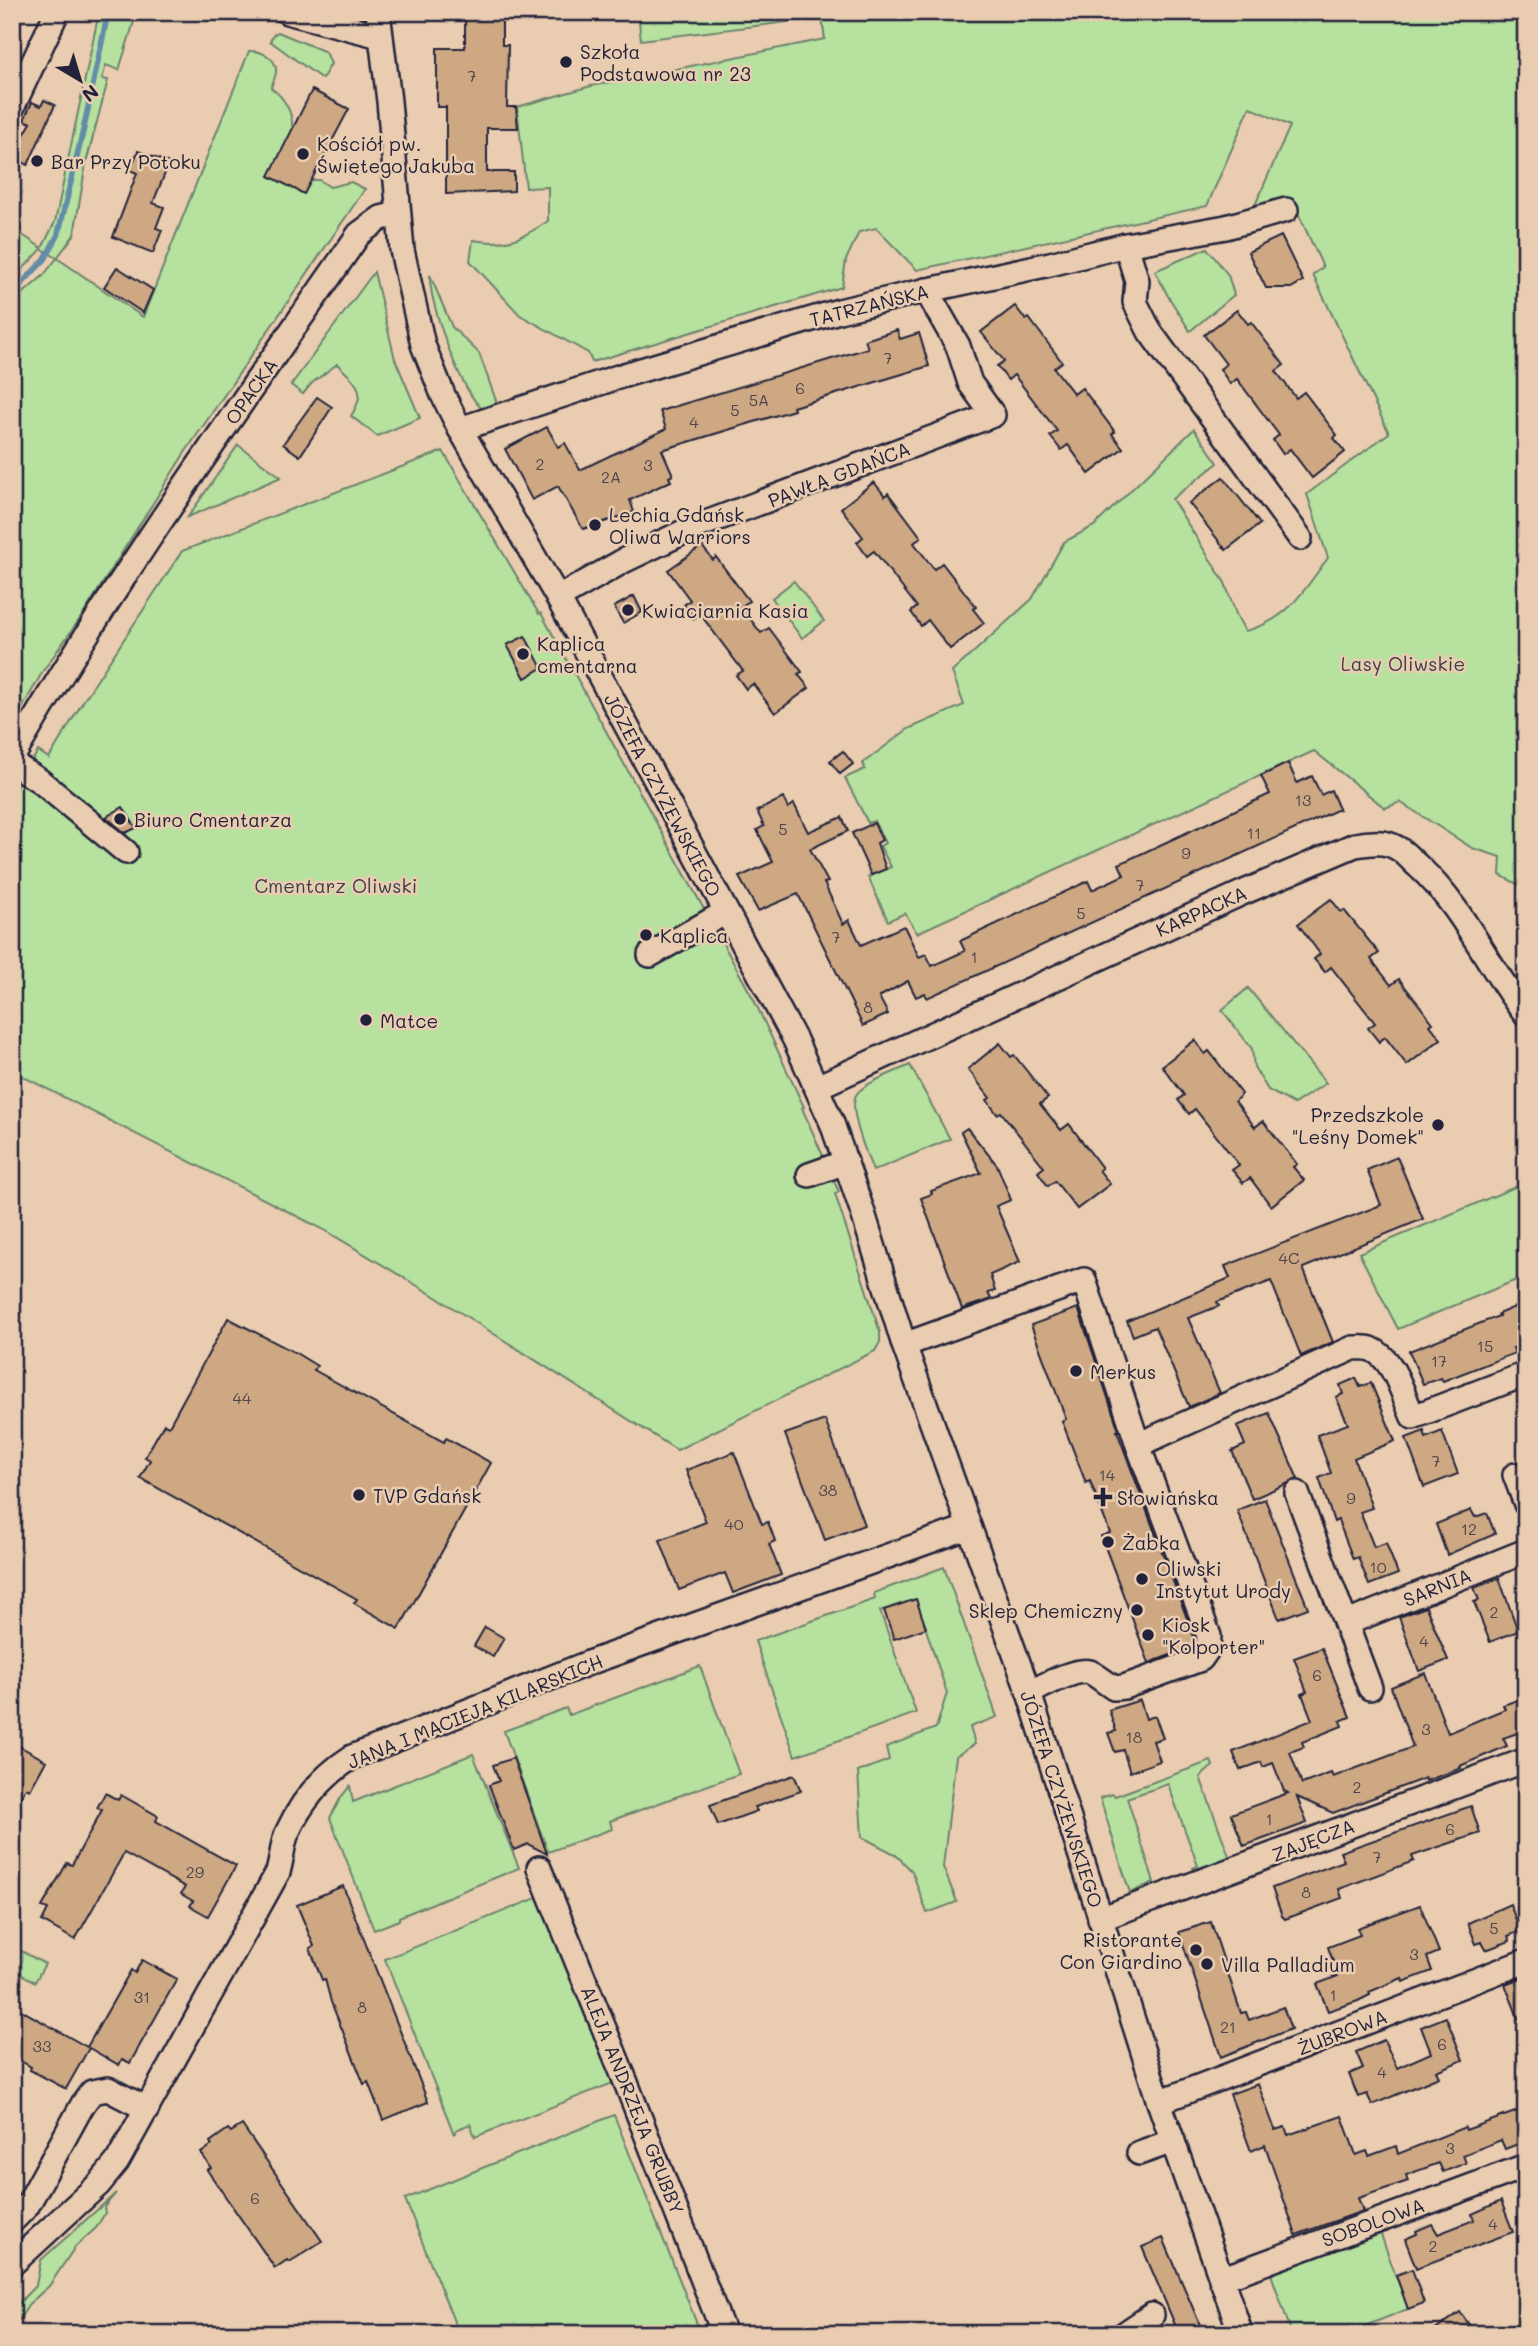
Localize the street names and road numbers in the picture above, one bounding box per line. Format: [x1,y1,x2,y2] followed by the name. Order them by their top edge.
[807,278,931,332] street label: TATRZAŃSKA
[219,353,283,429] street label: OPACKA
[764,435,914,513] street label: PAWŁA GDAŃCA
[599,689,727,901] street label: JÓZEFA CZYŻEWSKIEGO
[1152,880,1250,942] street label: KARPACKA
[1399,1562,1475,1612] street label: SARNIA
[343,1648,607,1774] street label: JANA I MACIEJA KILARSKICH
[1015,1687,1109,1911] street label: JÓZEFA CZYŻEWSKIEGO
[1268,1813,1358,1867] street label: ZAJĘCZA
[576,1982,690,2218] street label: ALEJA ANDRZEJA GRUBBY
[1293,2003,1391,2061] street label: ŻUBROWA
[1318,2192,1428,2252] street label: SOBOLOWA

